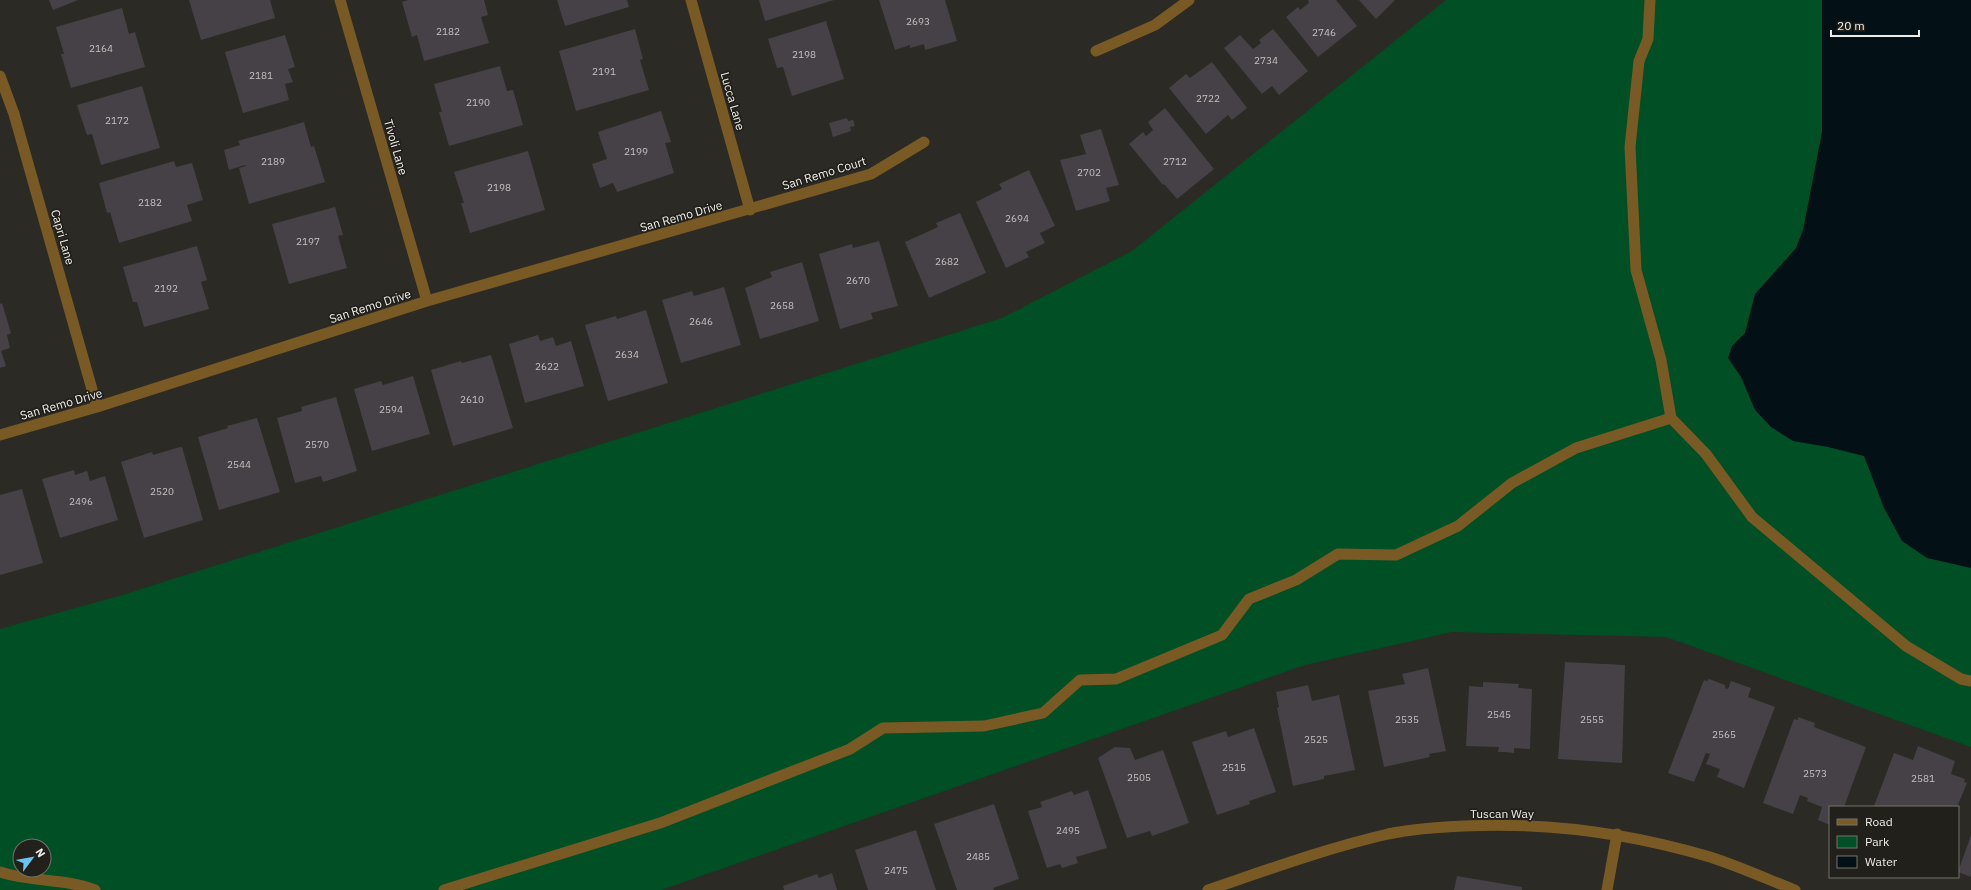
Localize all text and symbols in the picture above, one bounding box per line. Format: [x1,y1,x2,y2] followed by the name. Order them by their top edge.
[1831,12,1919,38] scale bar
[906,15,930,28] house number: 2693
[1837,18,1865,33] text: 20 m
[436,25,460,38] house number: 2182
[1312,26,1336,39] house number: 2746
[89,42,113,55] house number: 2164
[792,48,816,61] house number: 2198
[1254,54,1278,67] house number: 2734
[592,65,616,78] house number: 2191
[249,69,273,82] house number: 2181
[718,70,749,132] street label: Lucca Lane
[1196,92,1220,105] house number: 2722
[466,96,490,109] house number: 2190
[105,114,129,127] house number: 2172
[381,117,411,177] street label: Tivoli Lane
[624,145,648,158] house number: 2199
[780,153,868,193] street label: San Remo Court
[261,155,285,168] house number: 2189
[1163,155,1187,168] house number: 2712
[1077,166,1101,179] house number: 2702
[487,181,511,194] house number: 2198
[138,196,162,209] house number: 2182
[638,197,724,235] street label: San Remo Drive
[48,208,78,267] street label: Capri Lane
[1005,212,1029,225] house number: 2694
[296,235,320,248] house number: 2197
[935,255,959,268] house number: 2682
[846,274,870,287] house number: 2670
[154,282,178,295] house number: 2192
[327,286,413,326] street label: San Remo Drive
[770,299,794,312] house number: 2658
[689,315,713,328] house number: 2646
[615,348,639,361] house number: 2634
[535,360,559,373] house number: 2622
[18,385,104,423] street label: San Remo Drive
[460,393,484,406] house number: 2610
[379,403,403,416] house number: 2594
[305,438,329,451] house number: 2570
[227,458,251,471] house number: 2544
[150,485,174,498] house number: 2520
[69,495,93,508] house number: 2496
[1487,708,1511,721] house number: 2545
[1395,713,1419,726] house number: 2535
[1580,713,1604,726] house number: 2555
[1712,728,1736,741] house number: 2565
[1304,733,1328,746] house number: 2525
[1222,761,1246,774] house number: 2515
[1803,767,1827,780] house number: 2573
[1127,771,1151,784] house number: 2505
[1911,772,1935,785] house number: 2581
[1470,806,1534,821] street label: Tuscan Way
[1829,806,1959,878] legend
[1865,814,1893,829] text: Road
[1056,824,1080,837] house number: 2495
[1865,834,1890,849] text: Park
[12,838,52,878] north arrow
[32,846,49,860] text: N
[966,850,990,863] house number: 2485
[1865,854,1898,869] text: Water
[884,864,908,877] house number: 2475

